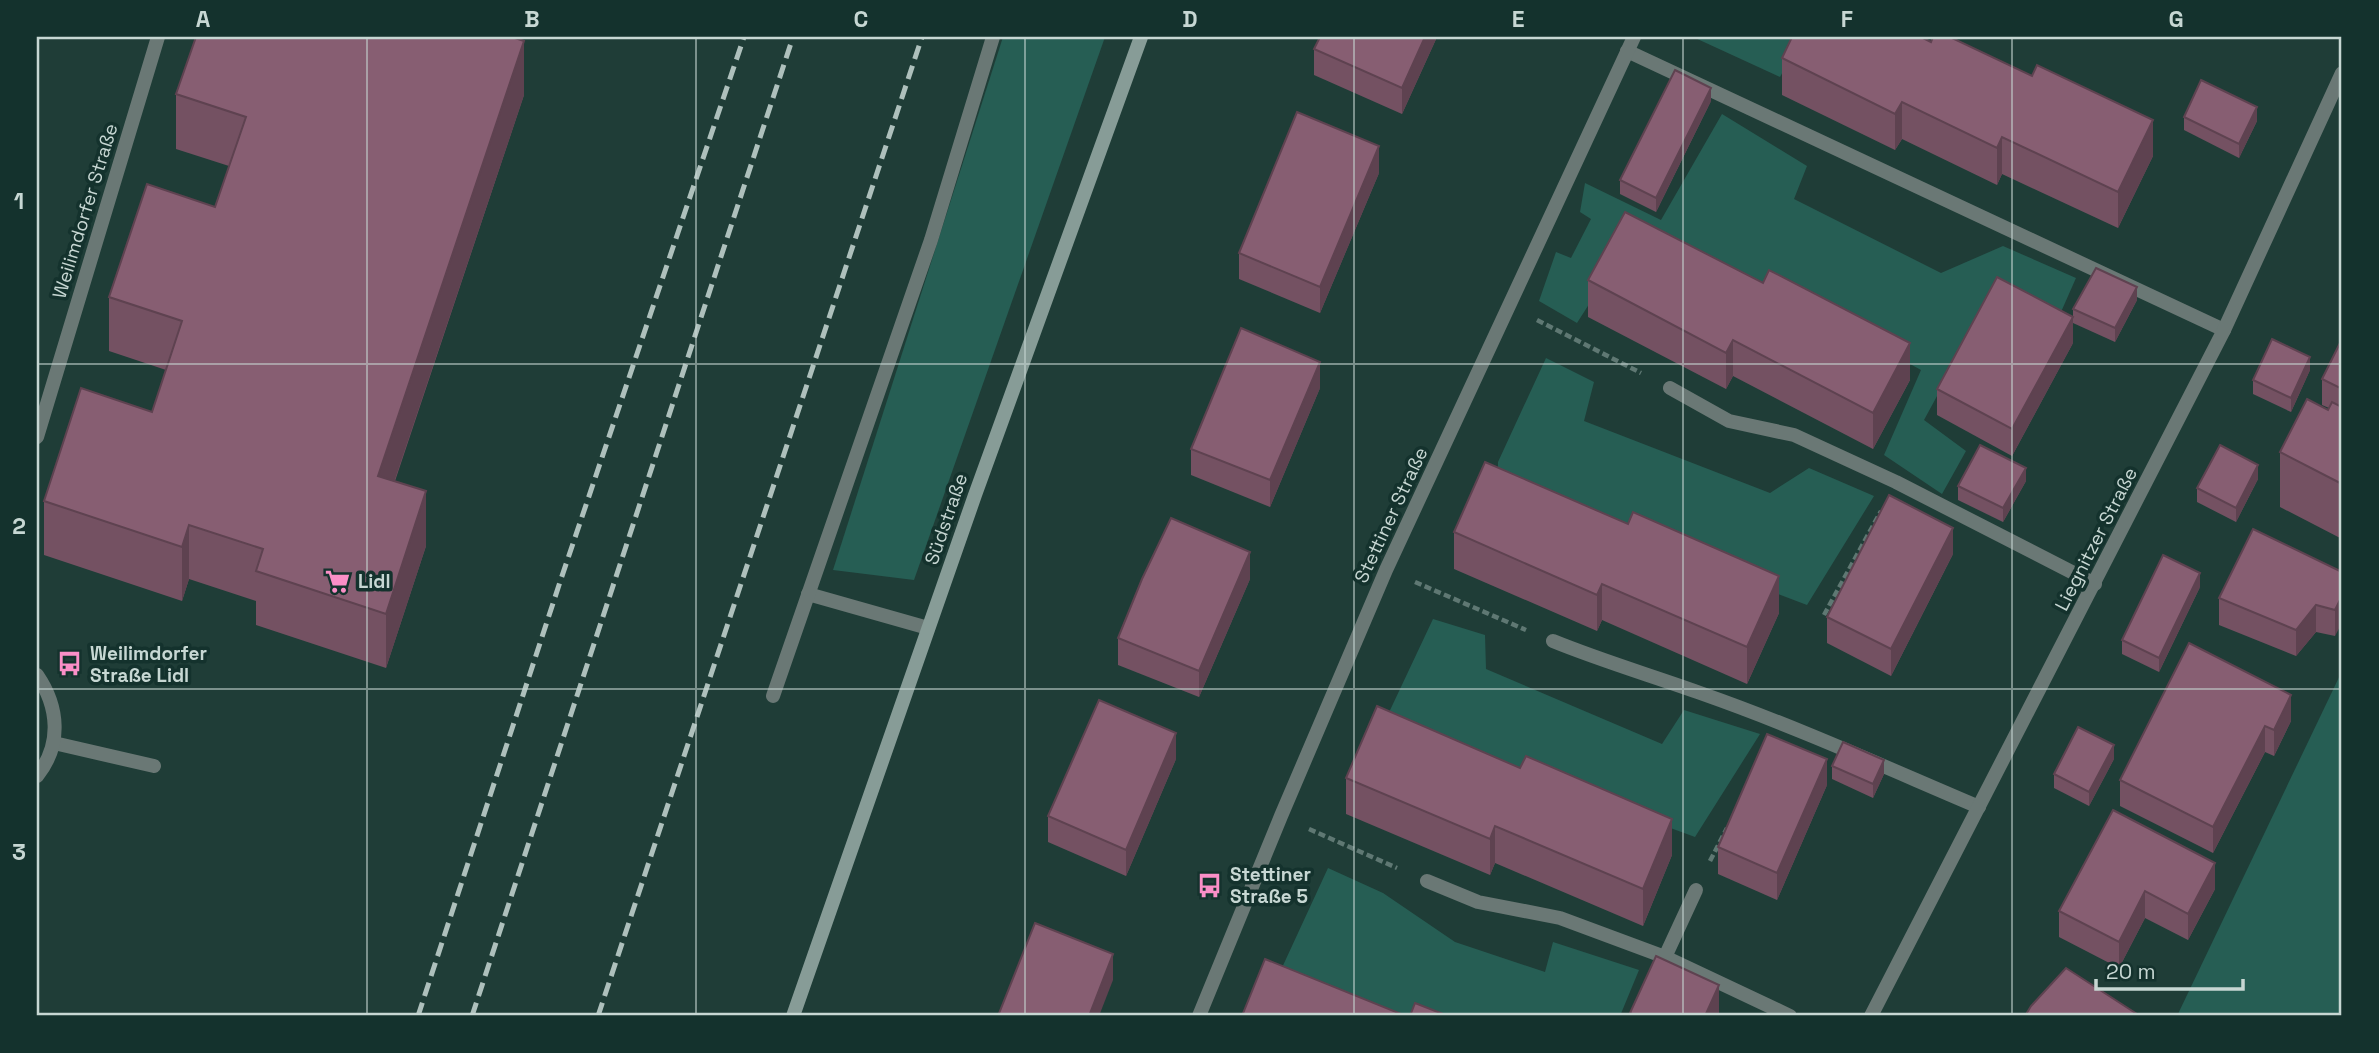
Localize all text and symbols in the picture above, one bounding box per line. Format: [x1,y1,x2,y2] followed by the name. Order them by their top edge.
[196,4,211,34] text: A
[524,4,540,34] text: B
[854,4,868,34] text: C
[1182,4,1198,34] text: D
[1512,4,1524,34] text: E
[1841,4,1853,34] text: F
[2168,4,2184,34] text: G
[46,121,124,301] street label: Weilimdorfer Straße
[14,186,24,216] text: 1
[1349,443,1433,587] street label: Stettiner Straße
[2049,463,2143,615] street label: Liegnitzer Straße
[919,470,973,568] street label: Südstraße
[12,511,26,541] text: 2
[324,567,352,595] supermarket icon: Lidl
[358,569,391,594] place label: Lidl
[90,641,207,688] place label: Weilimdorfer Straße Lidl
[56,650,84,678] bus stop icon: Weilimdorfer Straße Lidl
[12,837,26,867] text: 3
[1230,862,1311,909] place label: Stettiner Straße 5
[1196,871,1224,899] bus stop icon: Stettiner Straße 5
[2096,948,2242,992] scale bar
[2106,958,2156,985] text: 20 m

